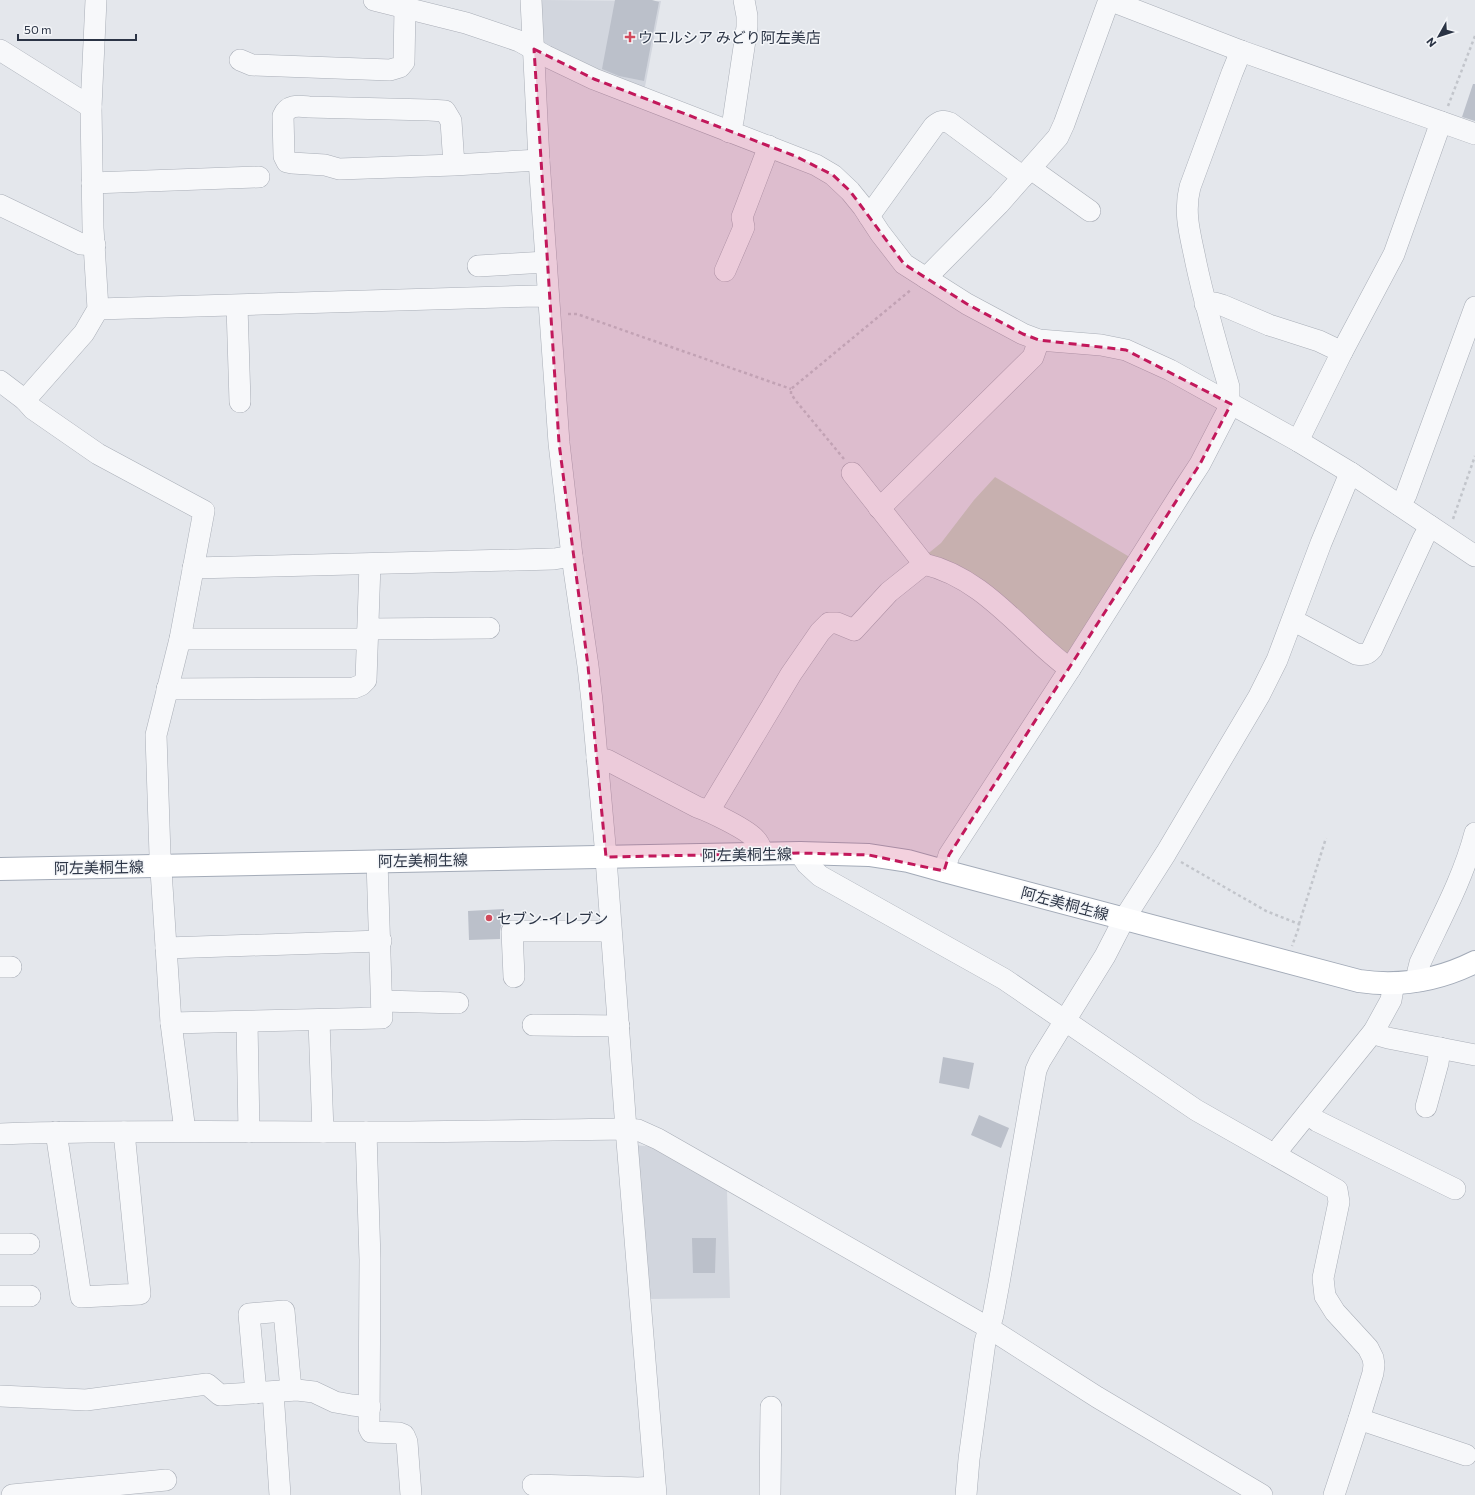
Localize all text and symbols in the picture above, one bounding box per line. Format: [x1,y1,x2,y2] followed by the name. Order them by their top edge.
[18,16,136,42] scale bar
[1419,16,1459,56] north arrow
[24,22,52,36] text: 50 m
[638,28,821,46] place label: ウエルシア みどり阿左美店
[625,32,635,42] marker: ウエルシア みどり阿左美店
[1423,35,1438,50] text: N
[702,844,792,864] street label: 阿左美桐生線
[378,850,468,870] street label: 阿左美桐生線
[54,857,144,877] street label: 阿左美桐生線
[1019,883,1111,923] street label: 阿左美桐生線
[497,909,608,927] place label: セブン-イレブン
[484,913,494,923] marker: セブン-イレブン

